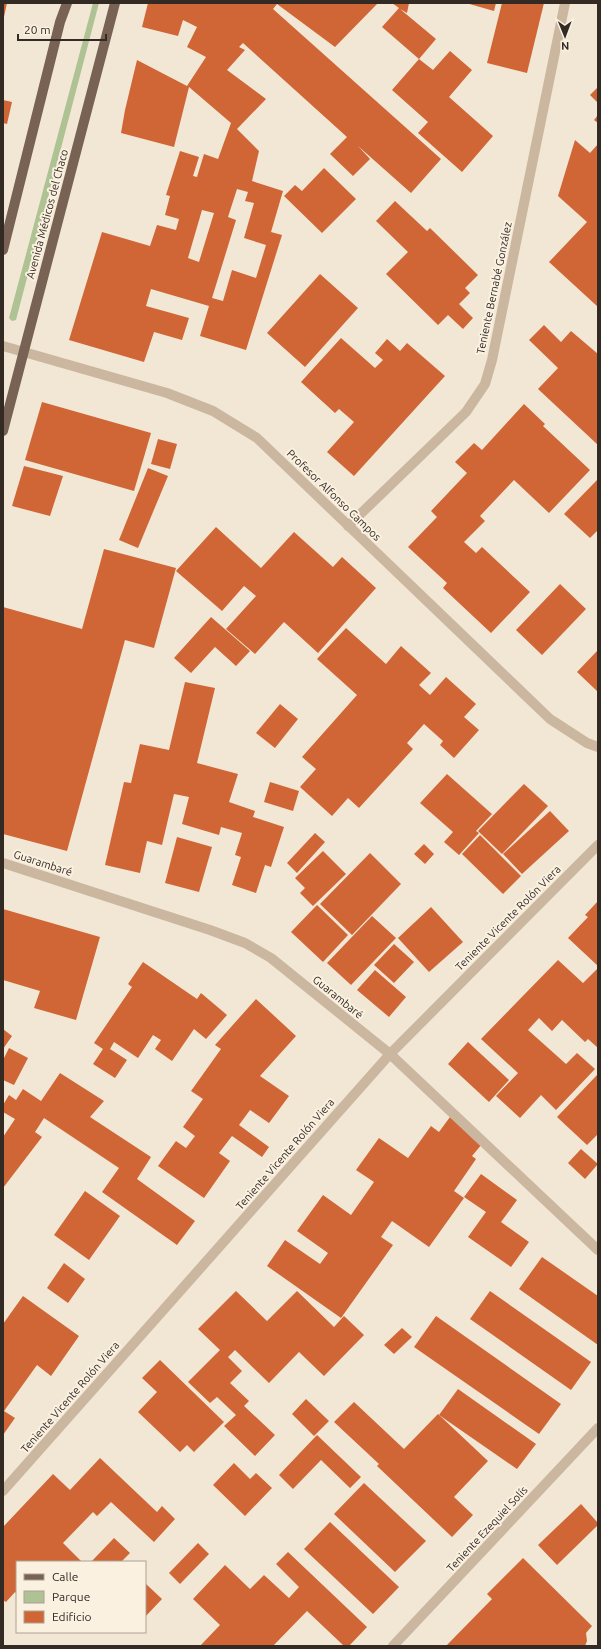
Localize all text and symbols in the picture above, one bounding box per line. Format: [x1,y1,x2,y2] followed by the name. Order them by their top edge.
[18,16,106,42] scale bar
[545,16,585,56] north arrow
[24,23,51,36] text: 20 m
[561,40,569,52] text: N
[24,148,70,280] street label: Avenida Médicos del Chaco
[474,221,514,355] street label: Teniente Bernabé González
[285,447,383,543] street label: Profesor Alfonso Campos
[12,848,74,878] street label: Guarambaré
[453,863,563,973] street label: Teniente Vicente Rolón Viera
[311,973,365,1021] street label: Guarambaré
[233,1096,337,1212] street label: Teniente Vicente Rolón Viera
[18,1339,122,1455] street label: Teniente Vicente Rolón Viera
[444,1484,530,1574] street label: Teniente Ezequiel Solís
[16,1561,146,1633] legend
[52,1570,78,1583] text: Calle
[52,1590,90,1603] text: Parque
[52,1610,92,1623] text: Edificio

